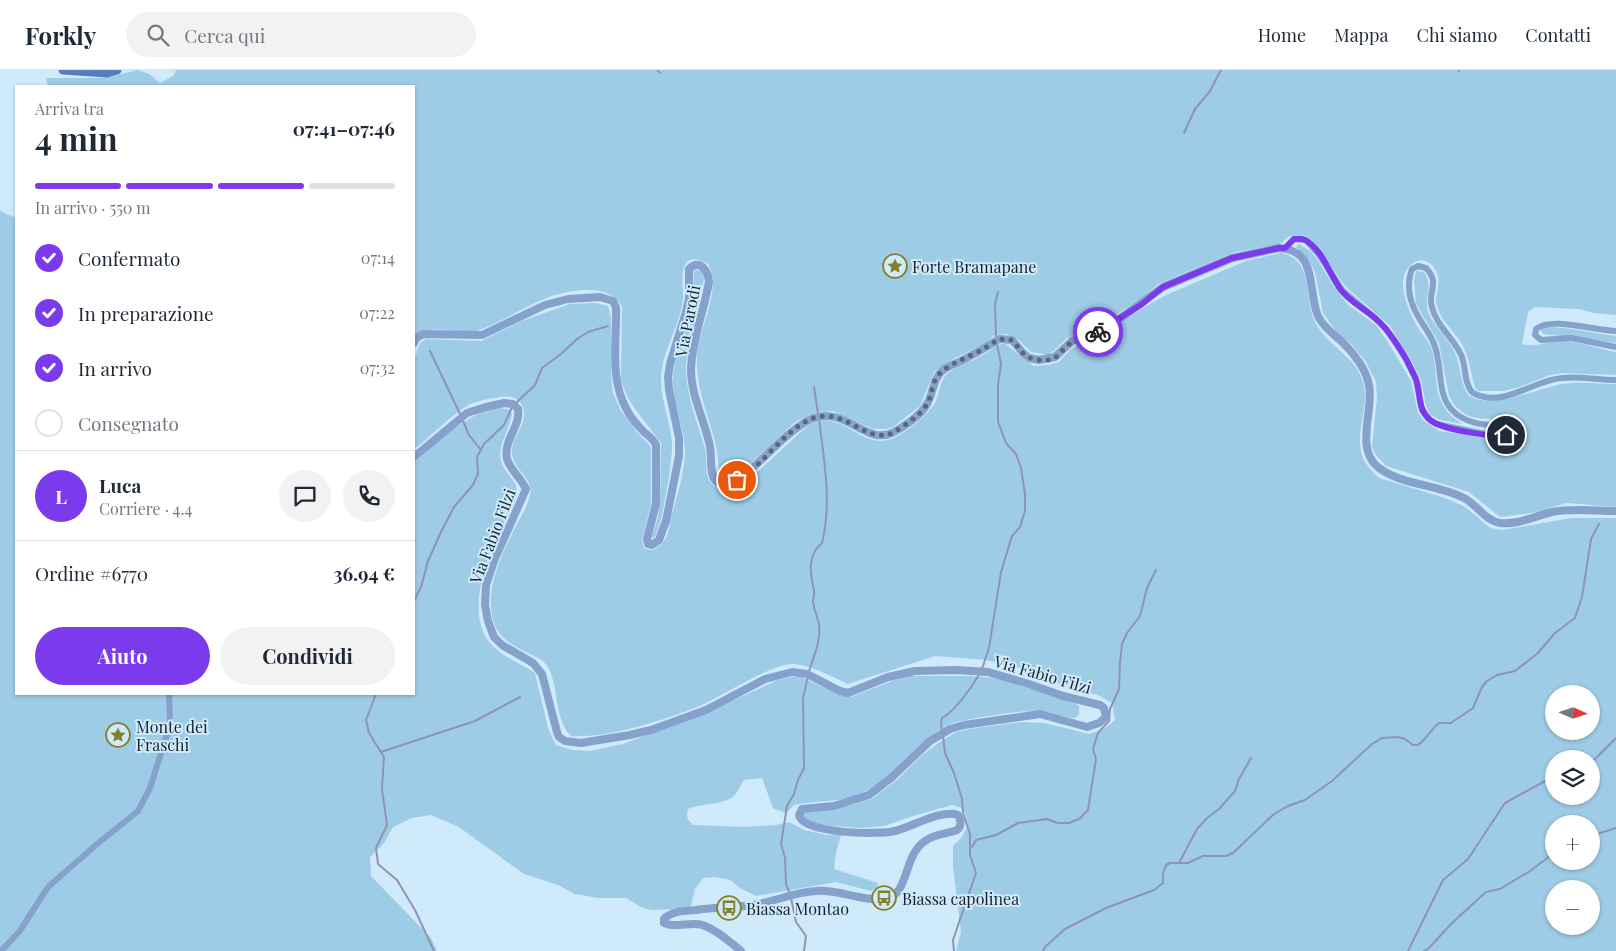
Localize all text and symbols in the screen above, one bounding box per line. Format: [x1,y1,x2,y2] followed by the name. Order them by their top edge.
[126,12,476,57] search box
[25,19,96,51] text: Forkly
[144,21,172,49] icon: search
[184,22,265,48] text: Cerca qui
[1258,23,1306,47] text: Home
[1334,23,1389,47] text: Mappa
[1417,23,1497,47] text: Chi siamo
[1525,23,1591,47] text: Contatti
[35,98,104,119] text: Arriva tra
[293,115,395,141] text: 07:41–07:46
[35,116,118,159] text: 4 min
[35,197,151,218] text: In arrivo · 550 m
[35,244,63,272] icon: check
[78,245,180,271] text: Confermato
[361,247,395,268] text: 07:14
[882,253,908,279] place icon: Forte Bramapane
[912,256,1036,277] place label: Forte Bramapane
[670,283,704,360] street label: Via Parodi
[35,299,63,327] icon: check
[78,300,214,326] text: In preparazione
[359,302,395,323] text: 07:22
[1073,307,1123,357] courier
[1084,318,1112,346] icon: bike
[35,354,63,382] icon: check
[78,355,152,381] text: In arrivo
[360,357,395,378] text: 07:32
[78,410,179,436] text: Consegnato
[1485,414,1527,456] pin
[1492,421,1520,449] icon: home
[716,459,758,501] pin
[723,466,751,494] icon: bag
[279,470,331,522] button: chat
[343,470,395,522] button: phone
[99,472,141,498] text: Luca
[55,483,67,509] text: L
[464,485,520,587] street label: Via Fabio Filzi
[99,498,192,519] text: Corriere · 4.4
[35,560,148,586] text: Ordine #6770
[333,560,395,586] text: 36.94 €
[35,627,210,685] button: Aiuto
[220,627,395,685] button: Condividi
[991,650,1094,698] street label: Via Fabio Filzi
[1545,685,1600,740] north arrow
[1545,685,1600,935] map controls
[136,716,208,755] place label: Monte dei Fraschi
[105,722,131,748] place icon: Monte dei Fraschi
[1545,750,1600,805] button: layers
[1545,815,1600,870] button: +
[1545,880,1600,935] button: −
[871,885,897,911] bus stop icon: Biassa capolinea
[902,888,1019,909] place label: Biassa capolinea
[716,895,742,921] bus stop icon: Biassa Montao
[746,898,849,919] place label: Biassa Montao

